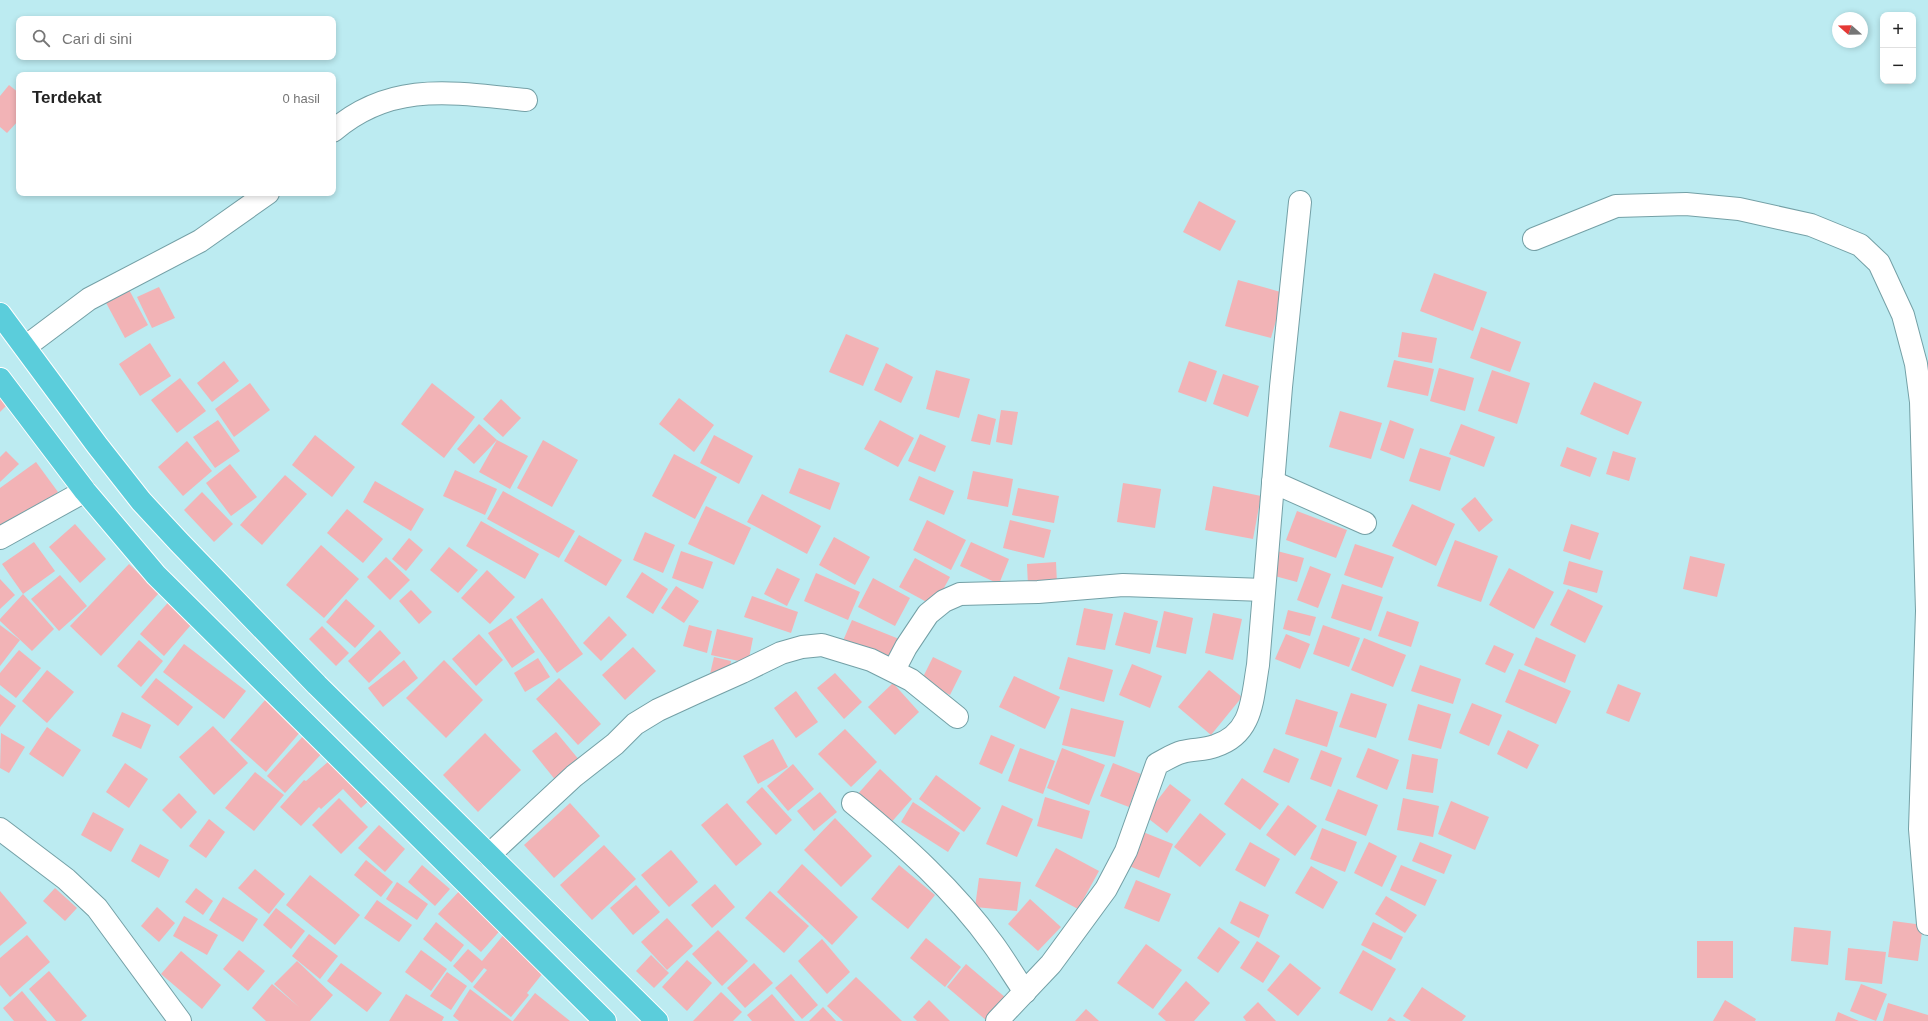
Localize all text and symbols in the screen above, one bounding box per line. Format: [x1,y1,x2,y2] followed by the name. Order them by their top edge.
[1832,12,1868,48] north arrow
[1880,12,1916,84] map controls
[1880,12,1916,48] button: +
[16,16,336,60] search box
[30,27,52,49] icon: search
[62,30,132,47] text: Cari di sini
[1880,48,1916,84] button: −
[32,88,102,107] text: Terdekat
[282,91,320,106] text: 0 hasil

